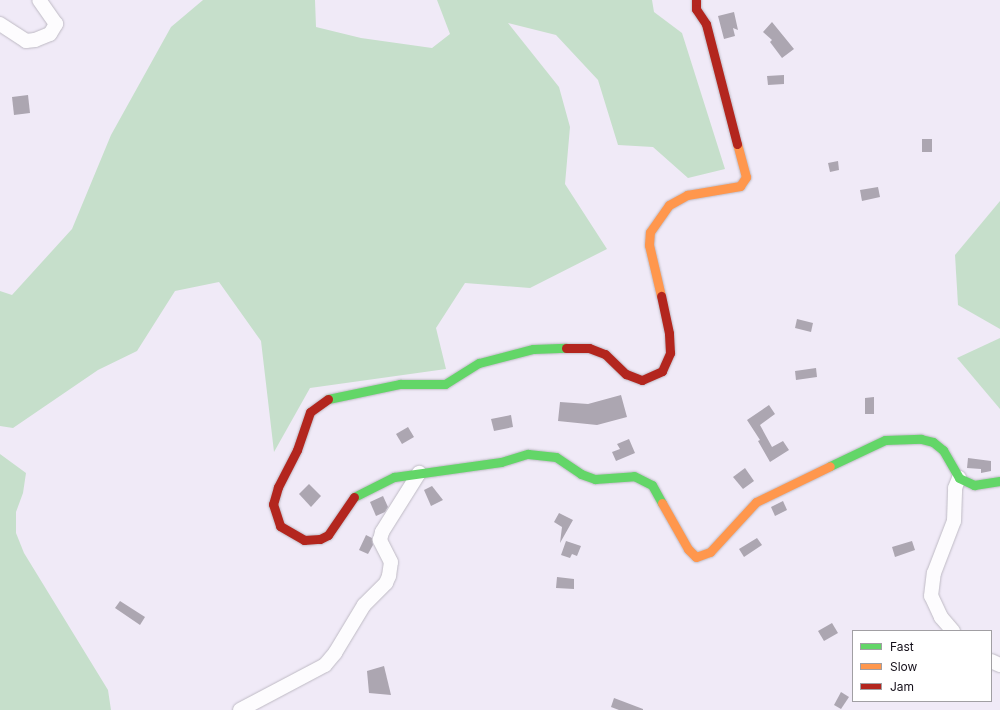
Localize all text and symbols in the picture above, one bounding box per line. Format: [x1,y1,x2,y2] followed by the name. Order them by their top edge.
[852,630,992,702] legend
[890,639,914,654] text: Fast
[890,659,917,674] text: Slow
[890,679,914,694] text: Jam

